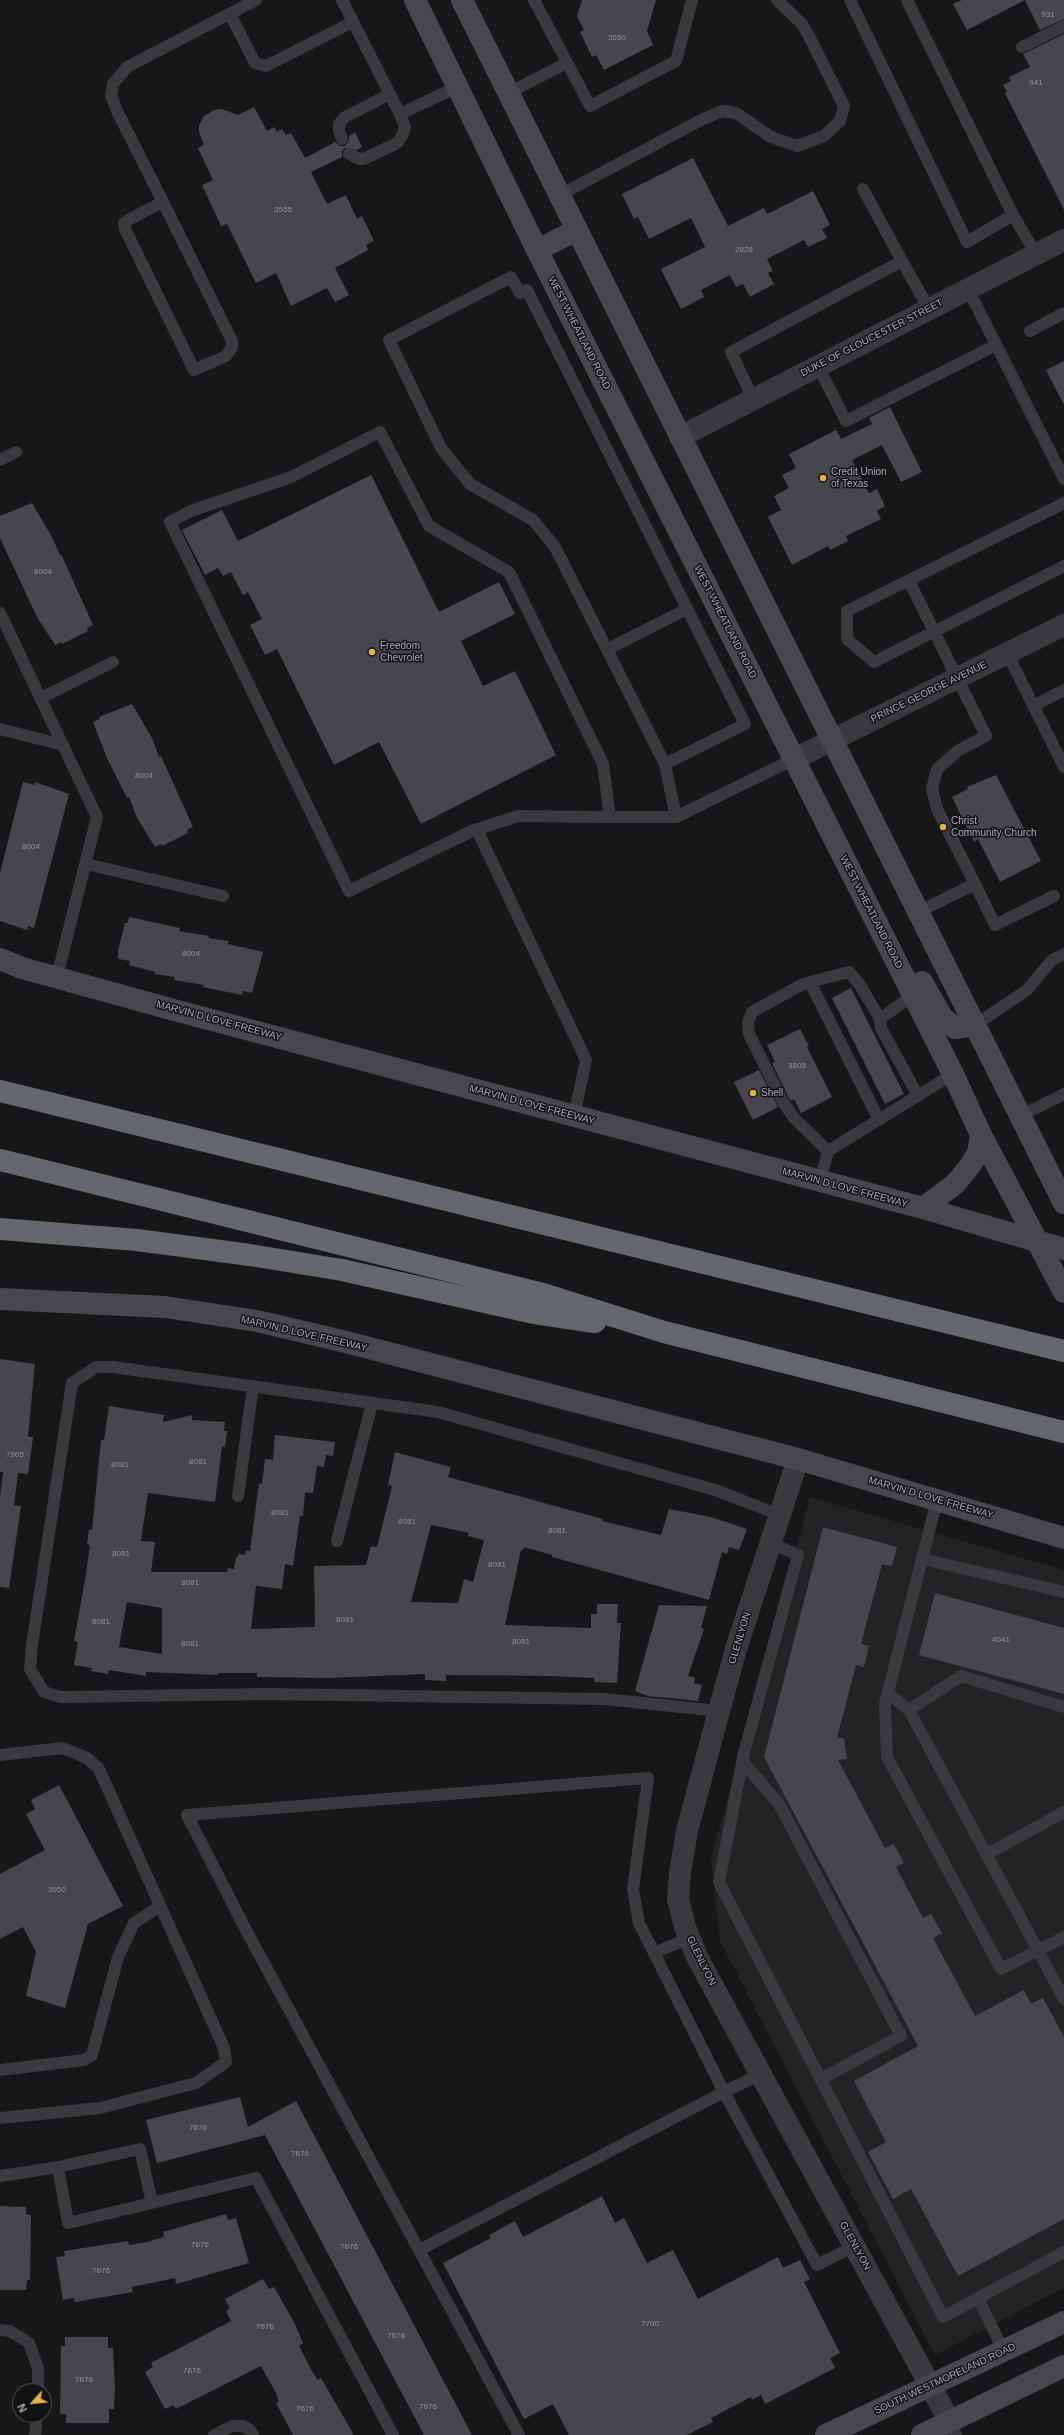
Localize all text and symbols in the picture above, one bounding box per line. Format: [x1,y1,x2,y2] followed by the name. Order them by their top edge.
[1041,10,1055,20] house number: 931
[608,33,626,43] house number: 3650
[1029,78,1043,88] house number: 941
[274,205,292,215] house number: 3555
[735,245,753,255] house number: 2828
[545,274,613,392] street label: WEST WHEATLAND ROAD
[799,297,945,379] street label: DUKE OF GLOUCESTER STREET
[831,466,887,490] place label: Credit Union of Texas
[818,473,828,483] marker: Credit Union of Texas
[691,563,759,681] street label: WEST WHEATLAND ROAD
[34,567,52,577] house number: 8004
[380,640,423,664] place label: Freedom Chevrolet
[367,647,377,657] marker: Freedom Chevrolet
[869,659,989,725] street label: PRINCE GEORGE AVENUE
[135,771,153,781] house number: 8004
[951,815,1037,838] place label: Christ Community Church
[938,822,948,832] marker: Christ Community Church
[22,842,40,852] house number: 8004
[837,853,905,971] street label: WEST WHEATLAND ROAD
[182,949,200,959] house number: 8004
[155,998,283,1044] street label: MARVIN D LOVE FREEWAY
[788,1061,806,1071] house number: 3805
[468,1082,596,1128] street label: MARVIN D LOVE FREEWAY
[761,1087,783,1099] place label: Shell
[748,1088,758,1098] marker: Shell
[781,1165,909,1211] street label: MARVIN D LOVE FREEWAY
[240,1314,368,1354] street label: MARVIN D LOVE FREEWAY
[6,1450,24,1460] house number: 7905
[189,1457,207,1467] house number: 8081
[111,1460,129,1470] house number: 8081
[867,1474,995,1522] street label: MARVIN D LOVE FREEWAY
[271,1508,289,1518] house number: 8081
[398,1517,416,1527] house number: 8081
[548,1526,566,1536] house number: 8081
[112,1549,130,1559] house number: 8081
[488,1560,506,1570] house number: 8081
[181,1578,199,1588] house number: 8081
[726,1611,754,1665] street label: GLENLYON
[336,1615,354,1625] house number: 8081
[92,1617,110,1627] house number: 8081
[992,1635,1010,1645] house number: 4041
[512,1637,530,1647] house number: 8081
[181,1639,199,1649] house number: 8081
[48,1885,66,1895] house number: 3950
[684,1934,718,1988] street label: GLENLYON
[189,2123,207,2133] house number: 7676
[291,2149,309,2159] house number: 7676
[837,2220,873,2272] street label: GLENLYON
[191,2240,209,2250] house number: 7676
[340,2242,358,2252] house number: 7676
[92,2266,110,2276] house number: 7676
[641,2319,659,2329] house number: 7700
[256,2322,274,2332] house number: 7676
[387,2331,405,2341] house number: 7676
[872,2341,1018,2417] street label: SOUTH WESTMORELAND ROAD
[183,2366,201,2376] house number: 7676
[75,2375,93,2385] house number: 7676
[12,2383,52,2423] north arrow
[15,2402,29,2414] text: N
[419,2402,437,2412] house number: 7676
[296,2404,314,2414] house number: 7676

